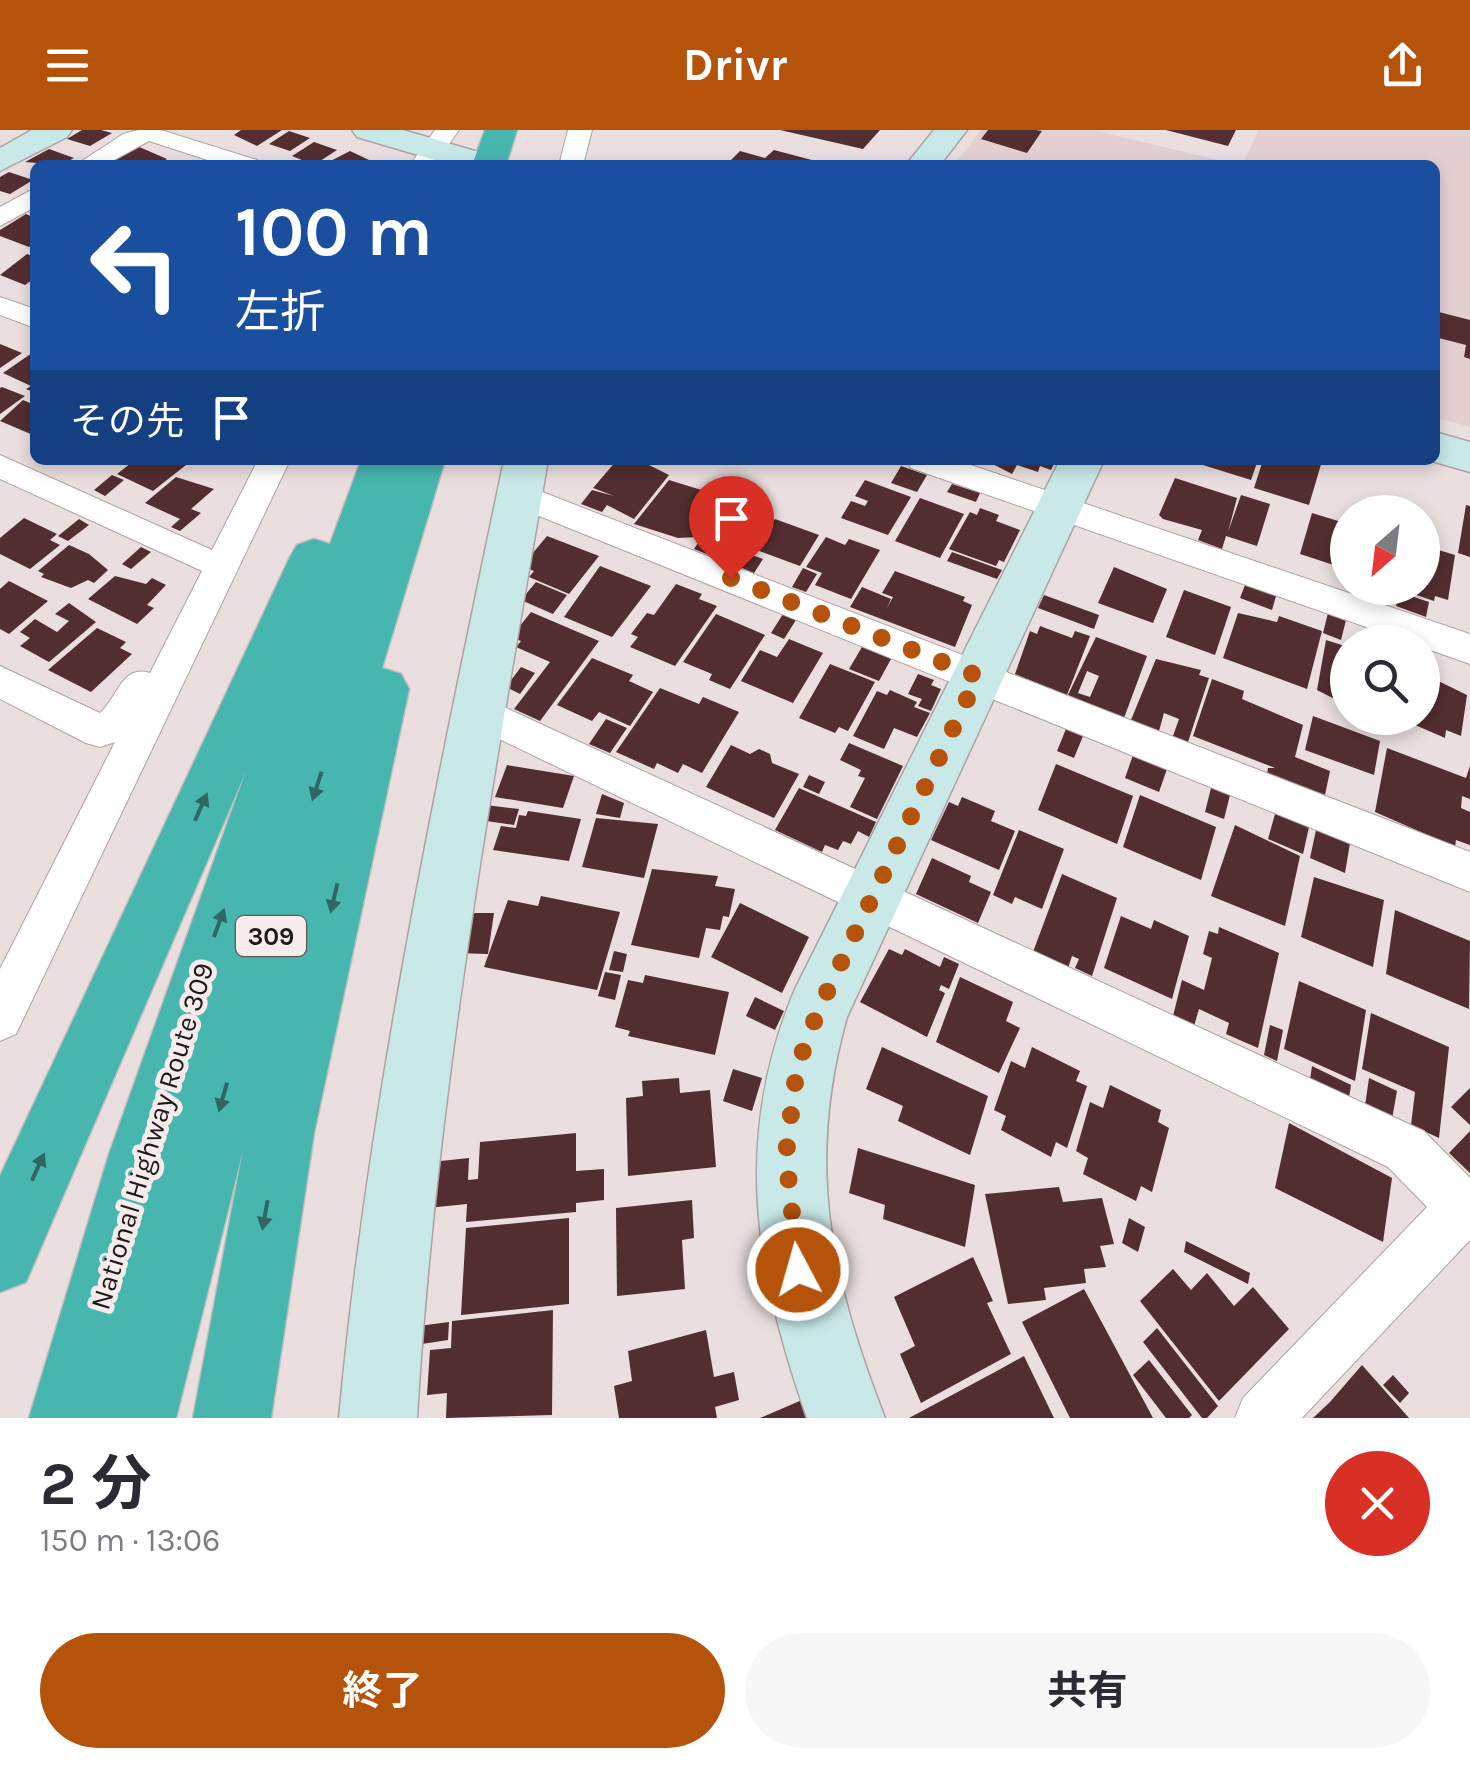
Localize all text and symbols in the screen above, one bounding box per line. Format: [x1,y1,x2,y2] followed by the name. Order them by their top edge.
[40,38,95,93] icon: menu
[1375,38,1430,93] icon: share
[683,39,787,91] text: Drivr
[235,191,433,273] text: 100 m
[70,200,200,330] icon: left
[235,286,325,338] text: 左折
[204,390,259,445] icon: arrive
[70,399,184,444] text: その先
[689,476,774,579] pin
[704,491,759,546] icon: arrive
[1330,495,1440,605] north arrow
[1330,495,1440,735] map controls
[1330,625,1440,735] button: search
[309,771,324,801] one-way arrow
[193,792,209,822] one-way arrow
[326,883,341,914] one-way arrow
[212,908,227,938] one-way arrow
[236,916,306,956] road number: 309
[83,959,221,1313] street label: National Highway Route 309
[215,1082,230,1113] one-way arrow
[30,1152,46,1182] one-way arrow
[257,1200,272,1231] one-way arrow
[746,1218,850,1322] position arrow
[40,1449,151,1519] text: 2 分
[1325,1451,1430,1556] button: close
[40,1522,220,1559] text: 150 m · 13:06
[40,1633,725,1748] button: 終了
[745,1633,1430,1748] button: 共有

